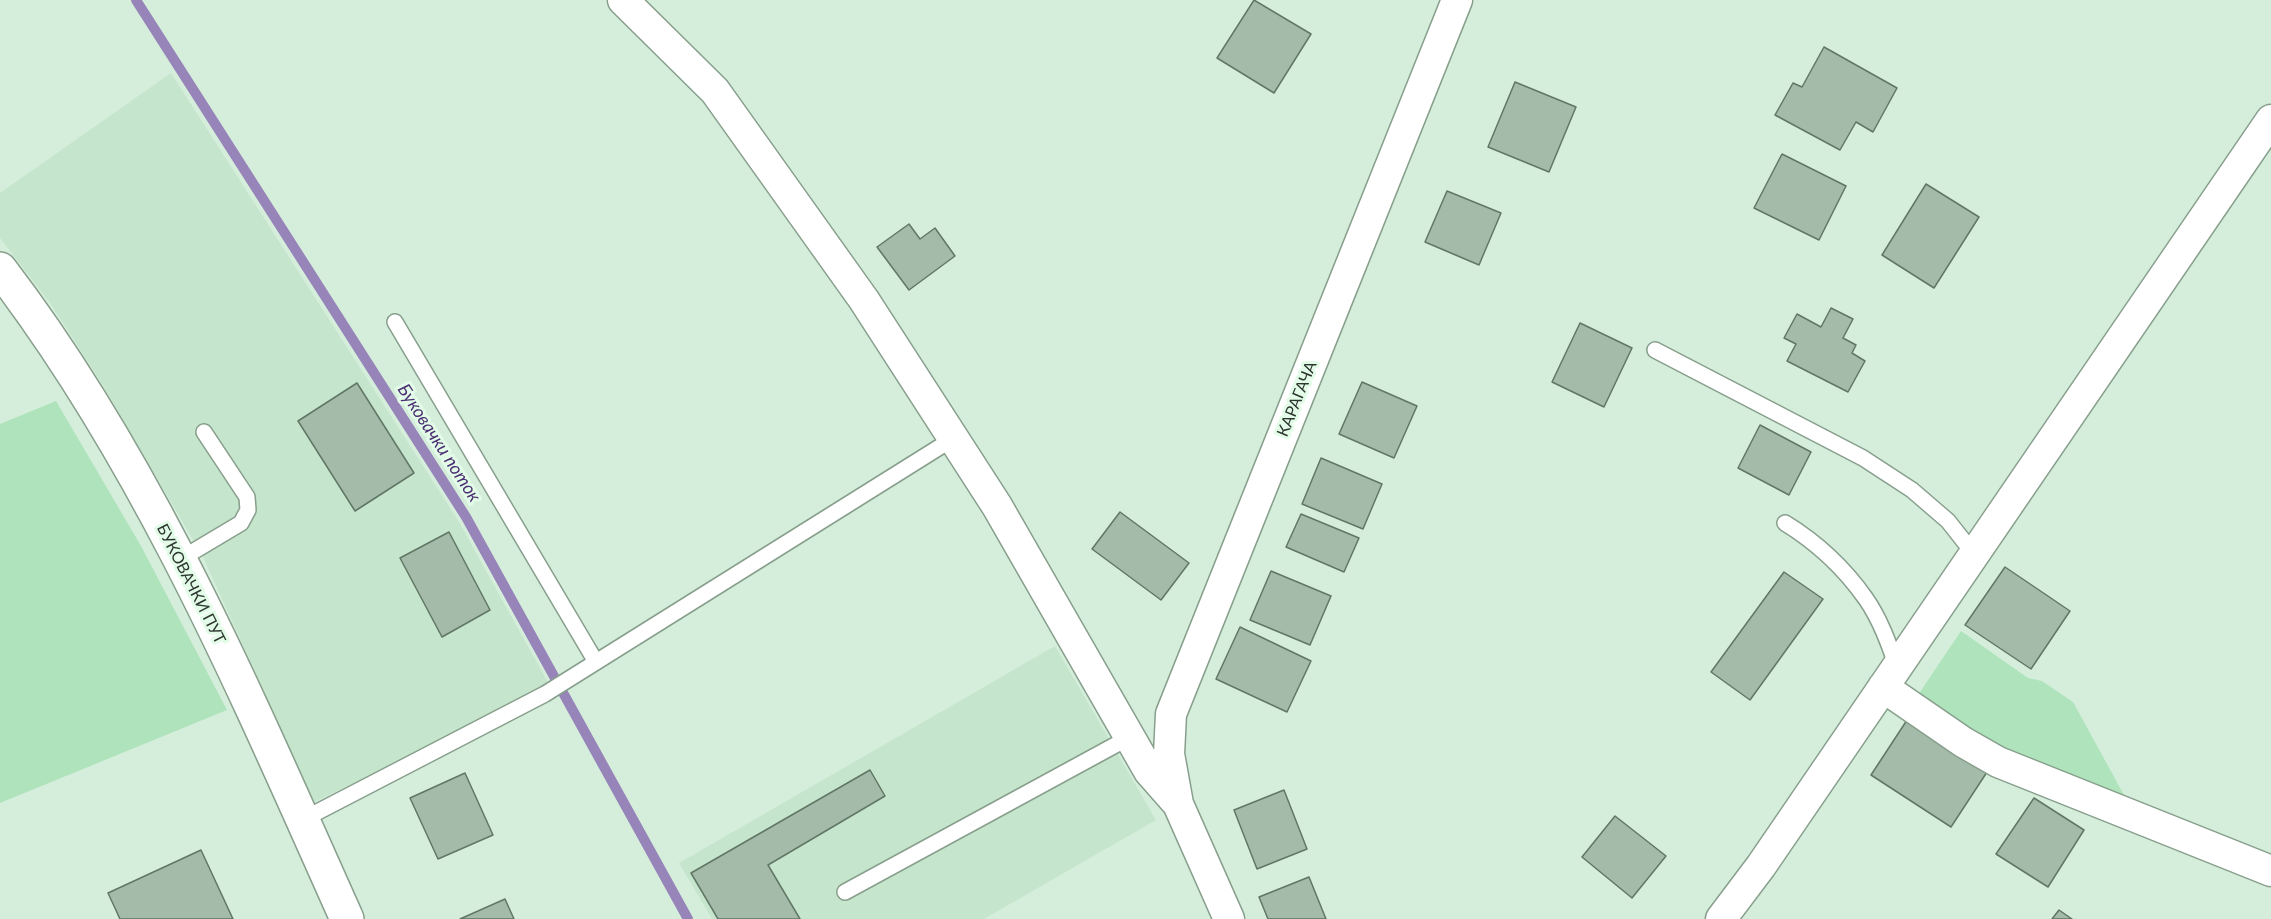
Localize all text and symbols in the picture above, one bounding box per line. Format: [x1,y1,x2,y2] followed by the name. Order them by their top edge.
[1273,358,1321,440] street label: КАРАГАЧА
[393,380,485,506] water label: Буковачки поток
[153,521,229,647] street label: БУКОВАЧКИ ПУТ

